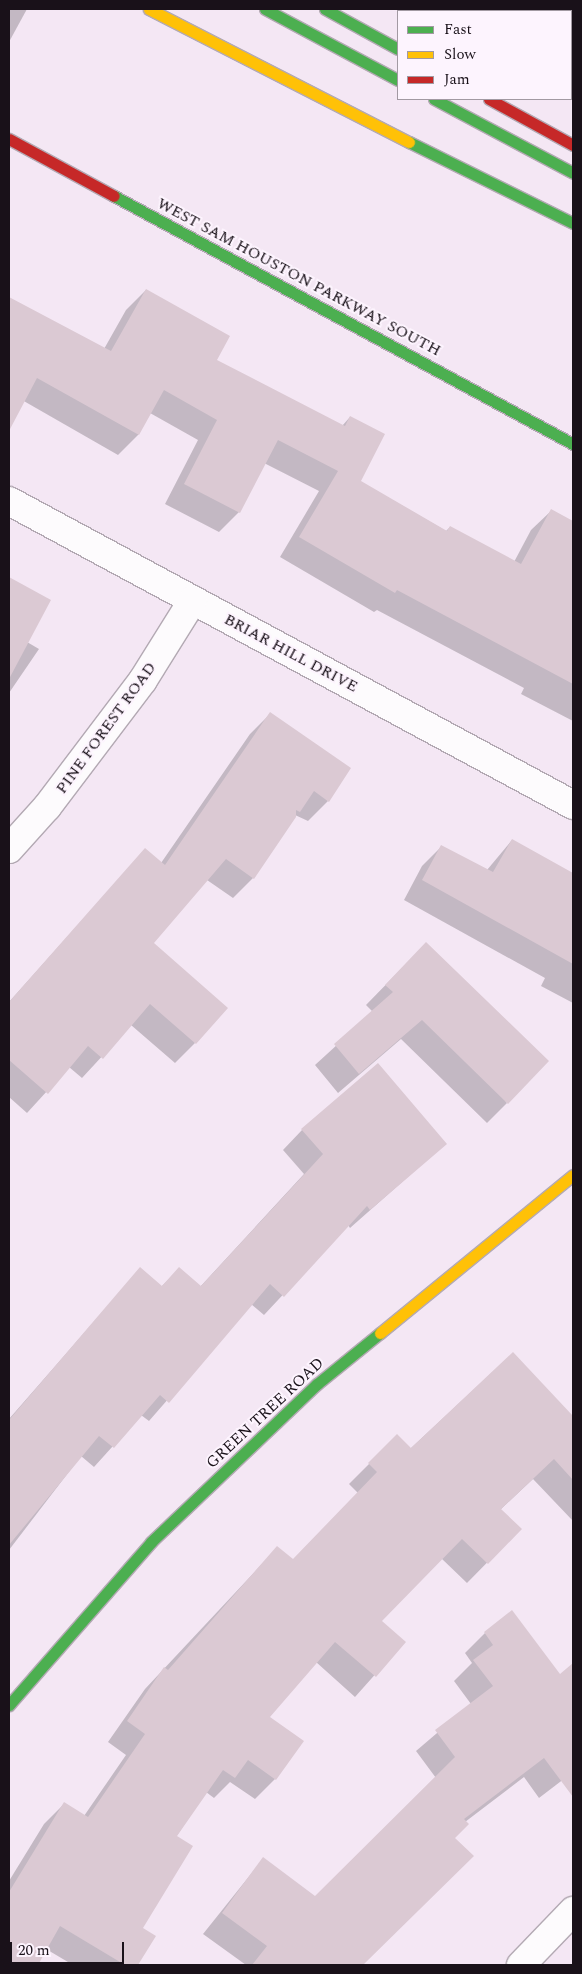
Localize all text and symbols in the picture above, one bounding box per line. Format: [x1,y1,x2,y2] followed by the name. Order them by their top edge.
[397,10,572,100] legend
[444,18,472,41] text: Fast
[444,43,476,66] text: Slow
[444,68,470,91] text: Jam
[154,194,444,360] street label: WEST SAM HOUSTON PARKWAY SOUTH
[221,610,361,696] street label: BRIAR HILL DRIVE
[52,658,160,798] street label: PINE FOREST ROAD
[202,1353,328,1473] street label: GREEN TREE ROAD
[12,1932,126,1964] scale bar
[18,1939,50,1962] text: 20 m

